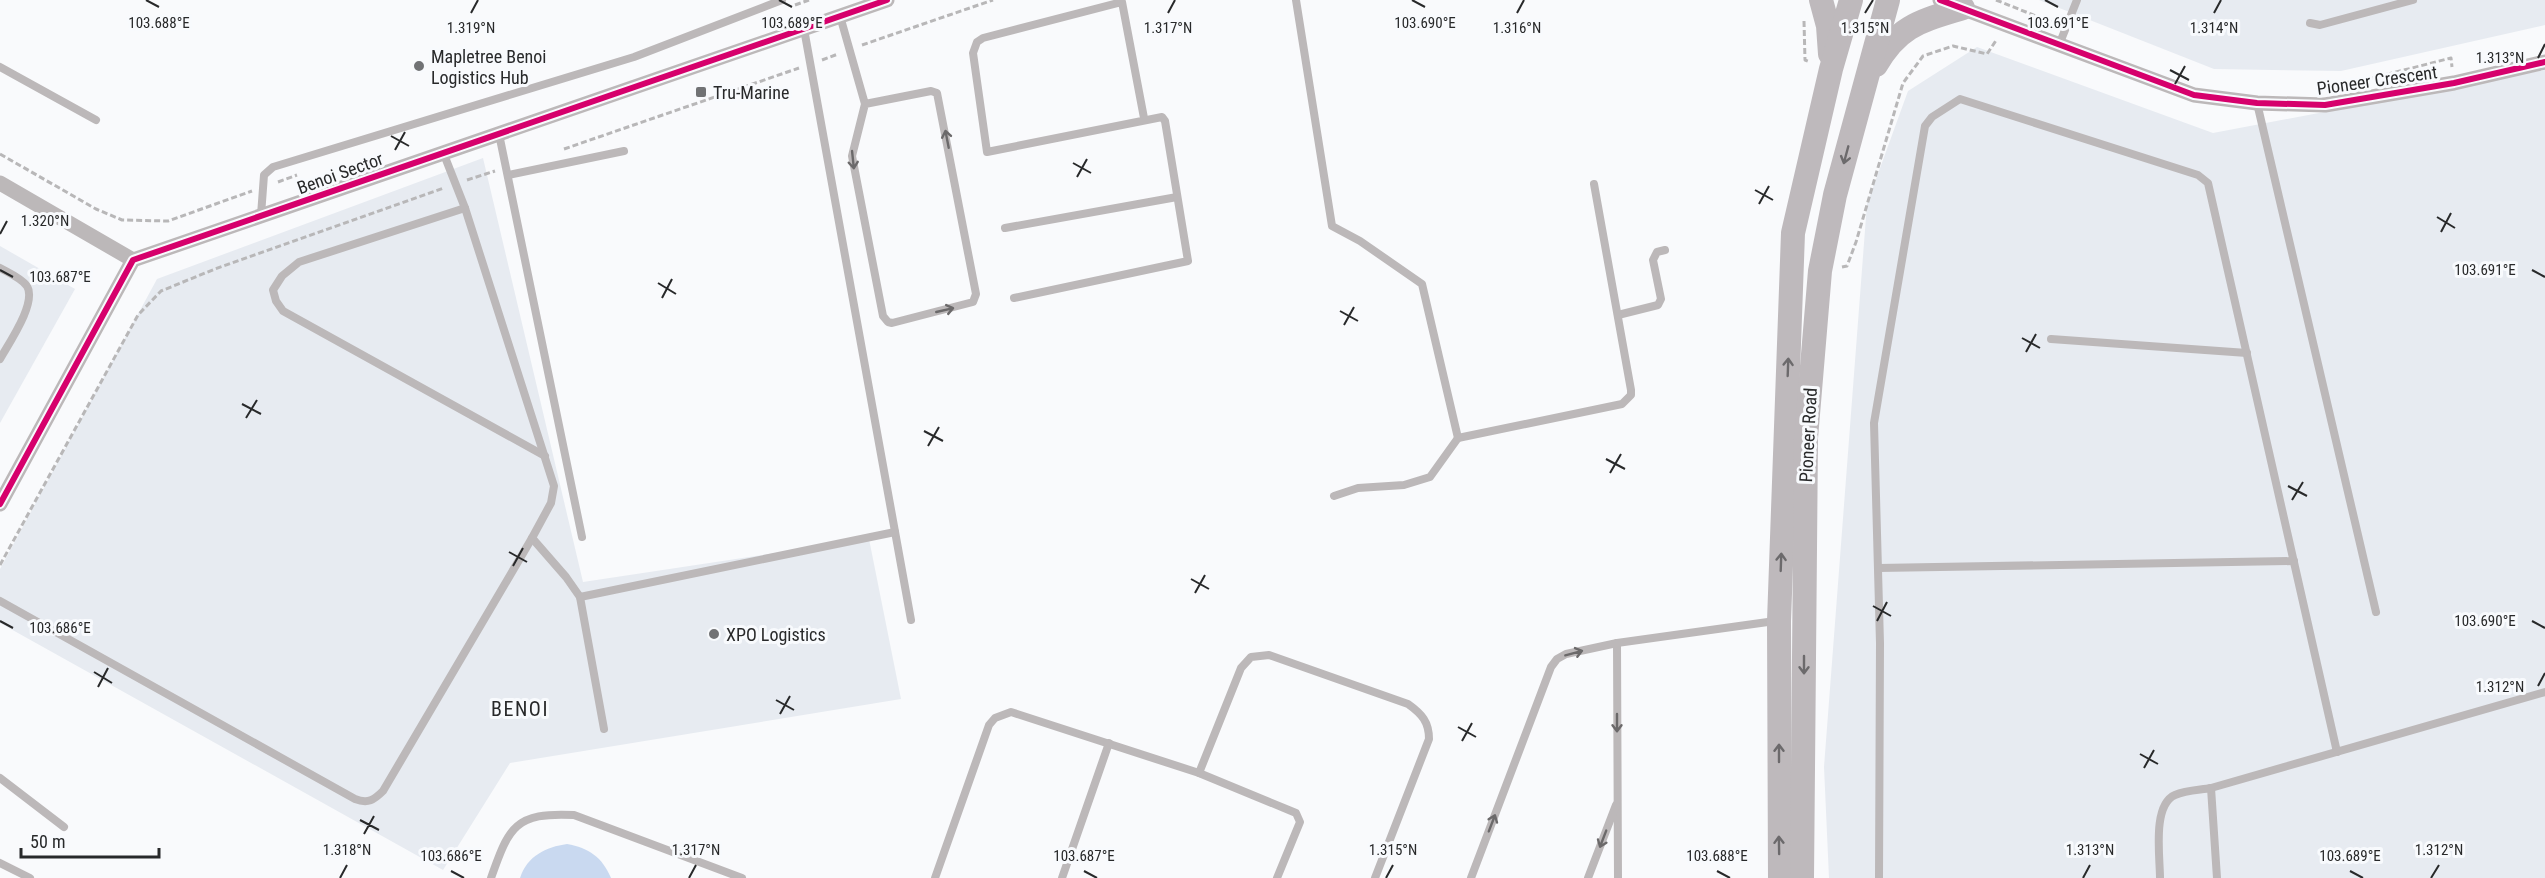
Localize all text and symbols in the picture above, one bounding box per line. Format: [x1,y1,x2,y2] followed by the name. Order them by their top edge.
[128,14,190,32] text: 103.688°E
[761,14,823,32] text: 103.689°E
[1394,14,1456,32] text: 103.690°E
[2027,14,2089,32] text: 103.691°E
[447,19,495,37] text: 1.319°N
[1144,19,1192,37] text: 1.317°N
[1493,19,1541,37] text: 1.316°N
[1841,19,1889,37] text: 1.315°N
[2190,19,2238,37] text: 1.314°N
[431,46,546,88] place label: Mapletree Benoi Logistics Hub
[2476,49,2524,67] text: 1.313°N
[412,59,426,73] marker: Mapletree Benoi Logistics Hub
[2315,61,2439,99] street label: Pioneer Crescent
[713,82,789,103] place label: Tru-Marine
[694,85,708,99] marker: Tru-Marine
[941,130,952,150] one-way arrow
[1839,145,1851,164] one-way arrow
[294,148,386,198] street label: Benoi Sector
[848,150,859,170] one-way arrow
[21,212,69,230] text: 1.320°N
[2454,261,2516,279] text: 103.691°E
[29,268,91,286] text: 103.687°E
[936,303,955,315] one-way arrow
[1783,358,1794,378] one-way arrow
[1795,387,1821,483] street label: Pioneer Road
[1775,553,1786,573] one-way arrow
[2454,612,2516,630] text: 103.690°E
[29,619,91,637] text: 103.686°E
[726,624,826,645] place label: XPO Logistics
[707,627,721,641] marker: XPO Logistics
[1564,646,1583,658] one-way arrow
[1798,654,1810,674] one-way arrow
[2476,678,2524,696] text: 1.312°N
[491,697,549,721] district label: BENOI
[1611,712,1623,732] one-way arrow
[1773,743,1785,763] one-way arrow
[1487,814,1498,833] one-way arrow
[21,821,159,859] scale bar
[1596,830,1607,848] one-way arrow
[30,831,65,852] text: 50 m
[1773,835,1785,855] one-way arrow
[323,841,371,859] text: 1.318°N
[672,841,720,859] text: 1.317°N
[1369,841,1417,859] text: 1.315°N
[2066,841,2114,859] text: 1.313°N
[2415,841,2463,859] text: 1.312°N
[420,847,482,865] text: 103.686°E
[1053,847,1115,865] text: 103.687°E
[1686,847,1748,865] text: 103.688°E
[2319,847,2381,865] text: 103.689°E

